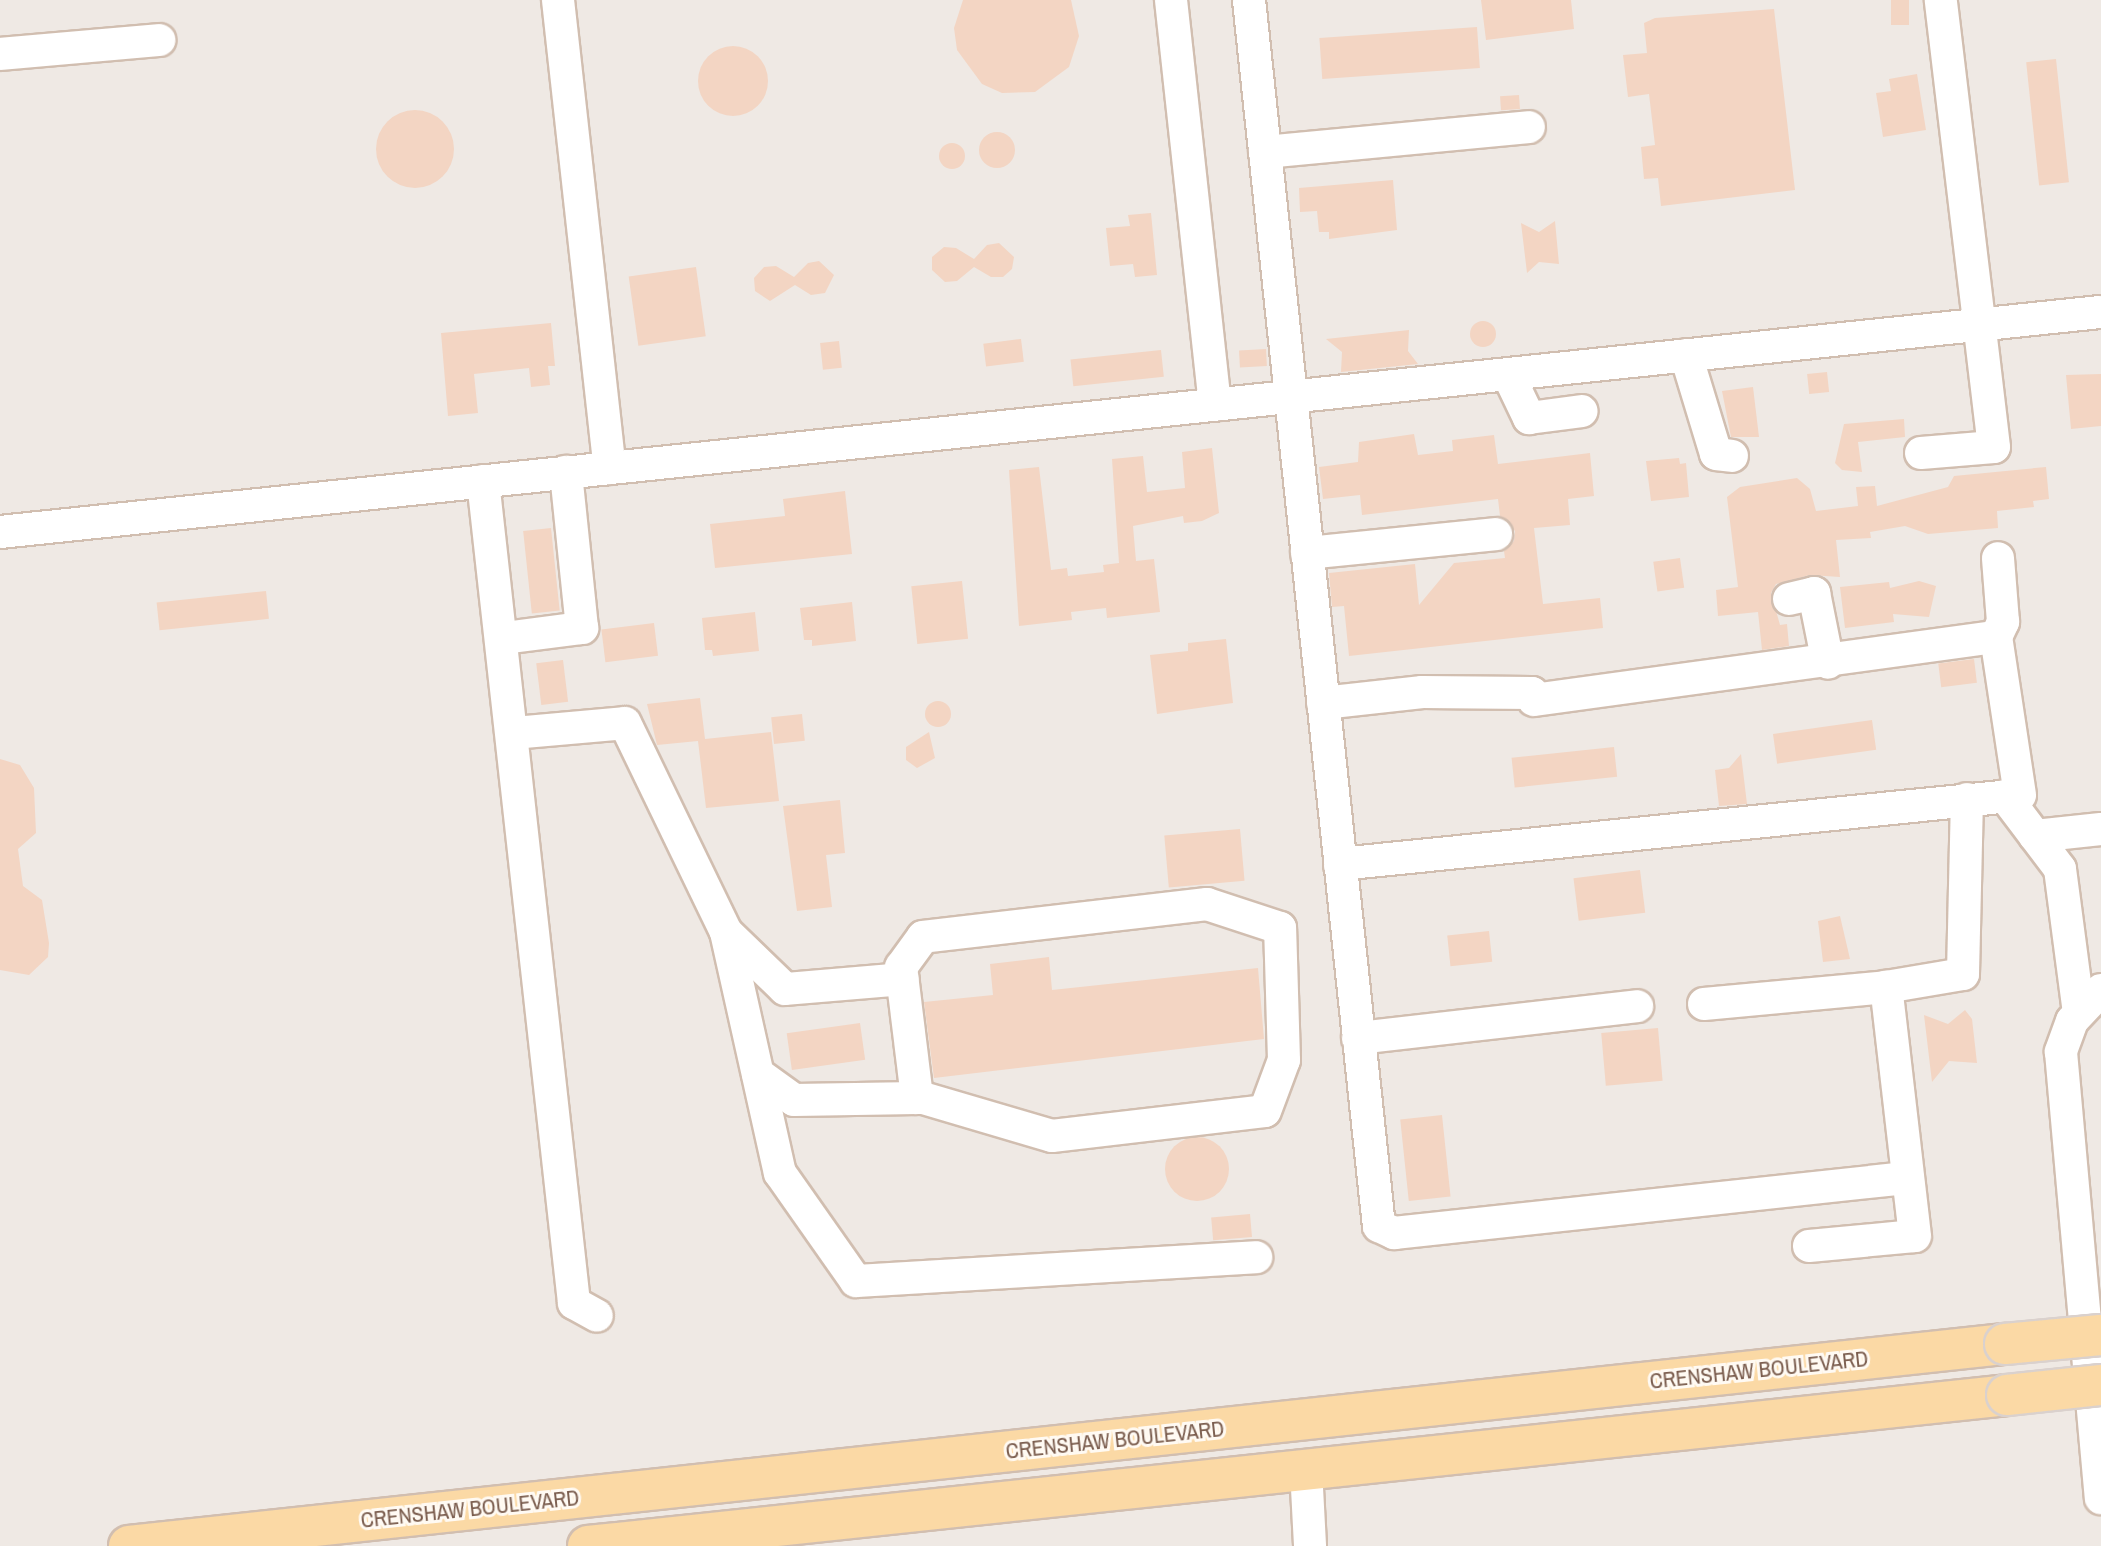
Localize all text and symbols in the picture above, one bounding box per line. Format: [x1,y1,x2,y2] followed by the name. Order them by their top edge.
[1648,1345,1870,1395] street label: CRENSHAW BOULEVARD
[1004,1415,1226,1465] street label: CRENSHAW BOULEVARD
[359,1484,581,1534] street label: CRENSHAW BOULEVARD

